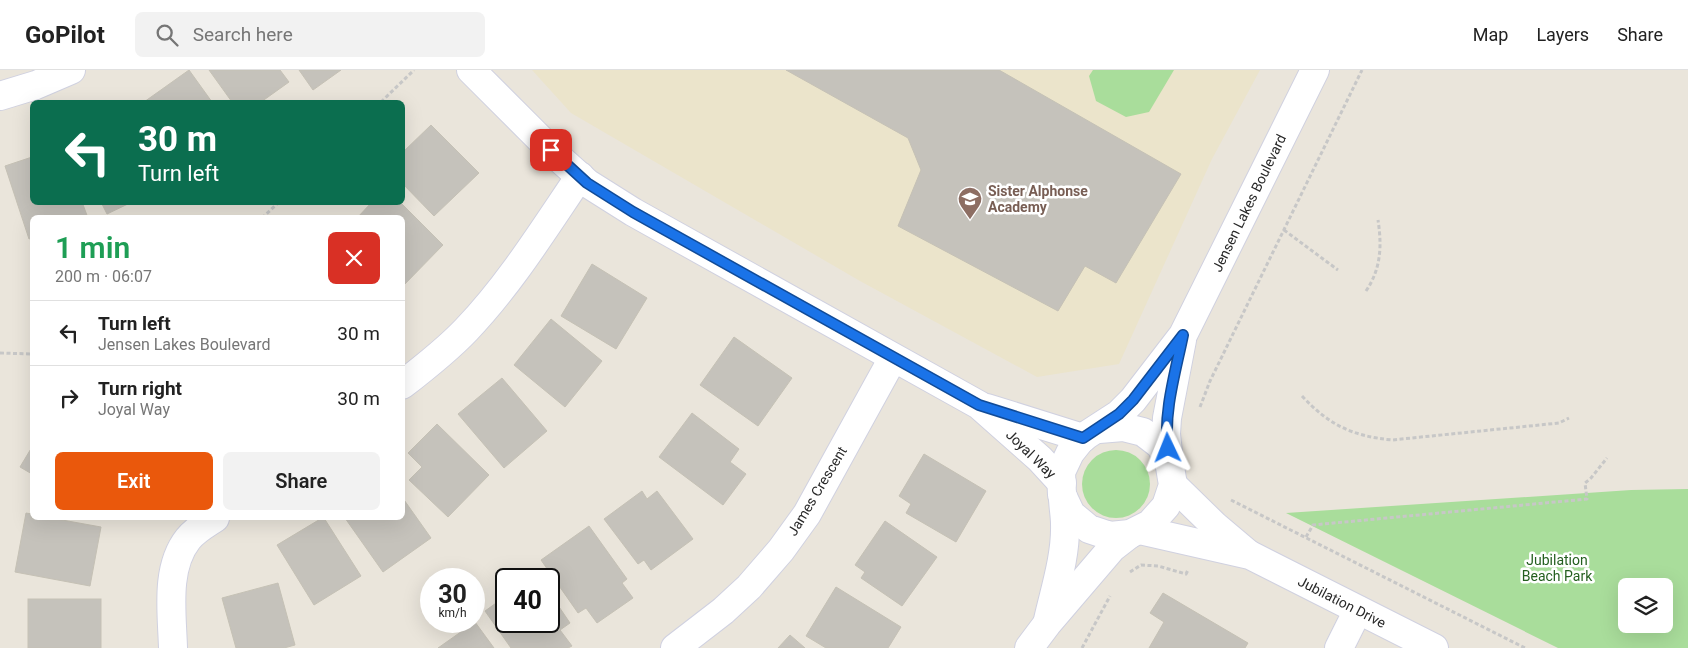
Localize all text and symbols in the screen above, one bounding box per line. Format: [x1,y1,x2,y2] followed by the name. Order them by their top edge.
[135,12,485,57] search box
[25,21,105,49] text: GoPilot
[153,21,181,49] icon: search
[193,23,293,46] text: Search here
[1473,24,1508,45] text: Map
[1536,24,1589,45] text: Layers
[1617,24,1663,45] text: Share
[138,119,217,160] text: 30 m
[55,120,120,185] icon: left
[530,129,572,171] pin
[1209,132,1289,274] street label: Jensen Lakes Boulevard
[537,136,565,164] icon: arrive
[138,161,219,186] text: Turn left
[988,183,1088,215] place label: Sister Alphonse Academy
[957,186,983,220] school or university icon: Sister Alphonse Academy
[55,230,130,265] text: 1 min
[328,232,380,284] button: close
[55,267,152,286] text: 200 m · 06:07
[98,312,171,335] text: Turn left
[55,319,83,347] icon: left
[337,322,380,345] text: 30 m
[98,335,271,354] text: Jensen Lakes Boulevard
[98,377,182,400] text: Turn right
[55,384,83,412] icon: right
[337,387,380,410] text: 30 m
[98,400,170,419] text: Joyal Way
[1141,421,1193,473] position arrow
[1003,426,1059,482] street label: Joyal Way
[784,443,850,538] street label: James Crescent
[55,452,213,510] button: Exit
[223,452,380,510] button: Share
[1522,552,1593,584] park label: Jubilation Beach Park
[495,568,560,633] speed limit sign: 40
[1295,573,1389,631] street label: Jubilation Drive
[1618,578,1673,633] map controls
[1618,578,1673,633] button: layers
[438,580,467,609] text: 30
[438,606,467,620] text: km/h

